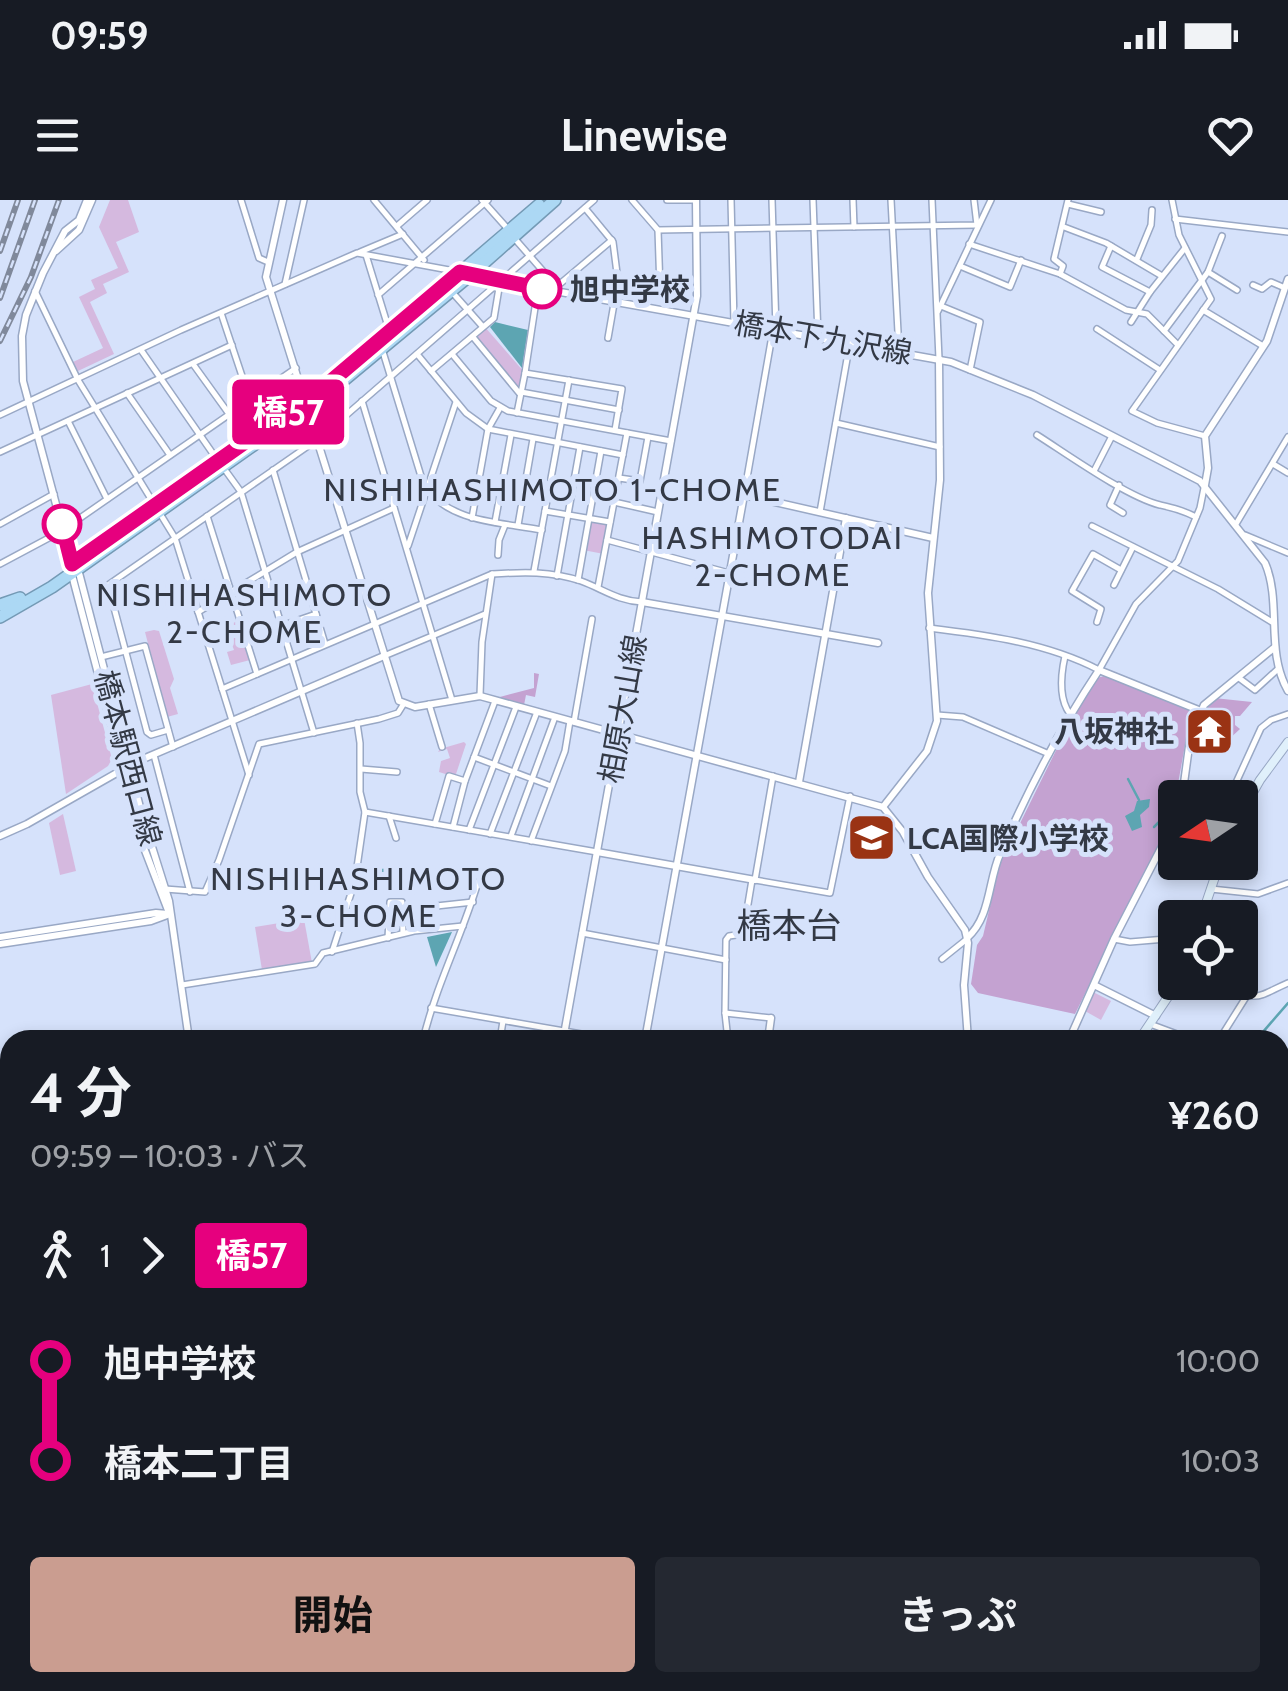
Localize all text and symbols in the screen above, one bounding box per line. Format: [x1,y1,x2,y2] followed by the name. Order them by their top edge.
[50,12,148,59] text: 09:59
[30,108,85,163] icon: menu
[561,108,728,162] text: Linewise
[1203,108,1258,163] icon: heart
[523,270,561,308] marker: 旭中学校
[570,271,690,308] place label: 旭中学校
[731,304,915,372] street label: 橋本下九沢線
[230,380,346,444] line badge: 橋57
[252,391,324,434] text: 橋57
[324,470,782,509] district label: NISHIHASHIMOTO 1-CHOME
[43,505,81,543] unlabelled marker
[642,518,904,594] district label: HASHIMOTODAI 2-CHOME
[96,575,394,651] district label: NISHIHASHIMOTO 2-CHOME
[592,632,654,786] street label: 相原大山線
[87,666,169,850] street label: 橋本駅西口線
[1183,705,1235,757] temple icon: 八坂神社
[1054,713,1174,750] place label: 八坂神社
[1158,780,1258,880] north arrow
[1158,780,1258,1000] map controls
[846,812,898,864] school or university icon: LCA国際小学校
[907,820,1109,857] place label: LCA国際小学校
[210,859,508,935] district label: NISHIHASHIMOTO 3-CHOME
[1158,900,1258,1000] button: locate
[736,904,842,947] district label: 橋本台
[30,1059,132,1126] text: 4 分
[1169,1092,1260,1139] text: ¥260
[30,1136,310,1175] text: 09:59 – 10:03 · バス
[30,1228,85,1283] icon: walk
[125,1228,180,1283] icon: forward
[215,1234,287,1277] text: 橋57
[100,1236,110,1275] text: 1
[104,1340,256,1387] text: 旭中学校
[1176,1341,1260,1380] text: 10:00
[104,1440,294,1487] text: 橋本二丁目
[1181,1441,1260,1480] text: 10:03
[30,1557,635,1672] button: 開始
[655,1557,1260,1672] button: きっぷ

